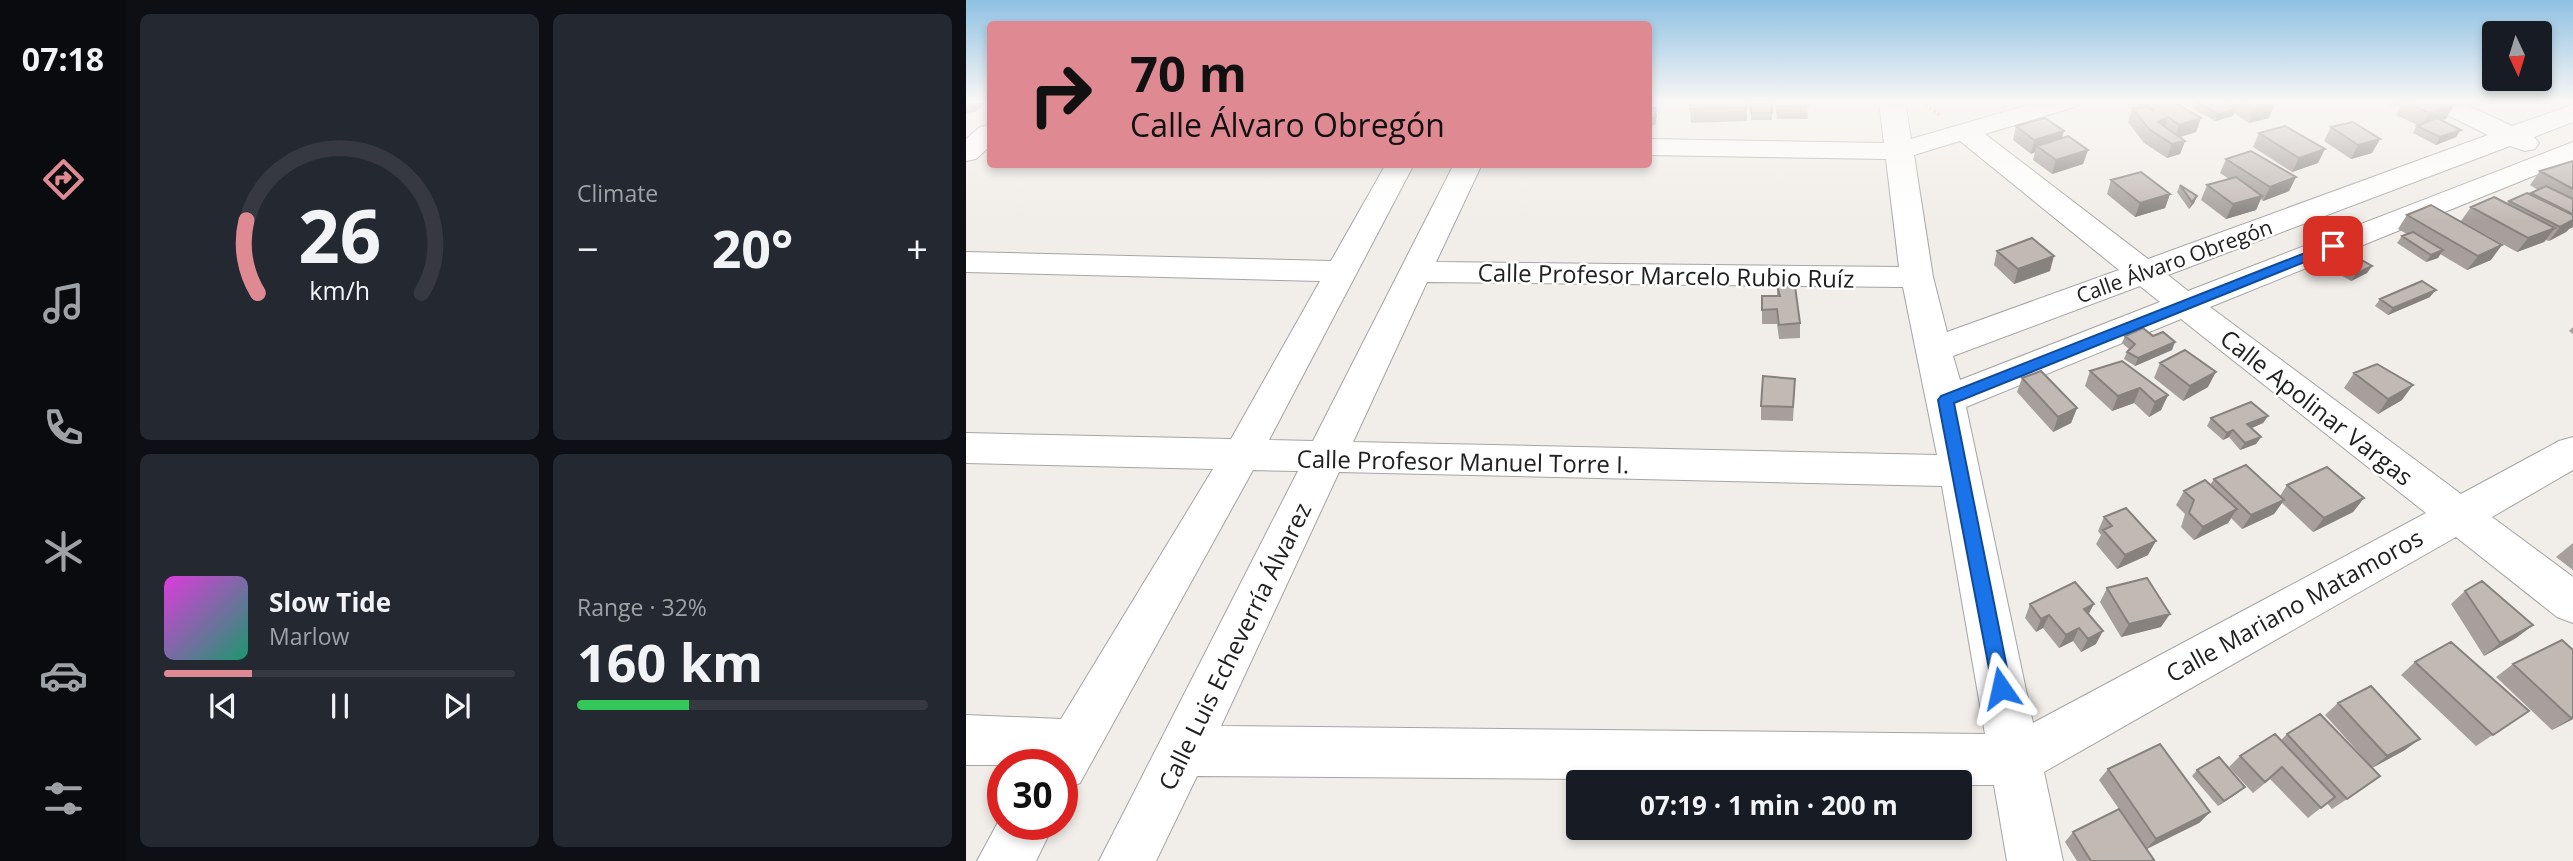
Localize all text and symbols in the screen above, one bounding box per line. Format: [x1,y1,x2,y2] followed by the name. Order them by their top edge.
[2482,21,2552,91] north arrow
[2482,21,2552,91] map controls
[22,37,104,80] text: 07:18
[1130,40,1247,106] text: 70 m
[1015,49,1106,140] icon: right
[1130,103,1445,146] text: Calle Álvaro Obregón
[39,155,88,204] icon: directions
[577,177,658,209] text: Climate
[298,185,381,284] text: 26
[712,212,793,283] text: 20°
[2072,213,2276,309] street label: Calle Álvaro Obregón
[2303,216,2363,276] pin
[577,222,599,274] text: −
[906,222,928,274] text: +
[2314,227,2352,265] icon: arrive
[1477,255,1855,295] street label: Calle Profesor Marcelo Rubio Ruíz
[309,273,370,307] text: km/h
[39,279,88,328] icon: music
[2214,321,2420,493] street label: Calle Apolinar Vargas
[39,403,88,452] icon: phone
[1296,442,1630,480] street label: Calle Profesor Manuel Torre I.
[1150,497,1318,795] street label: Calle Luis Echeverría Álvarez
[2160,521,2428,689] street label: Calle Mariano Matamoros
[39,527,88,576] icon: climate
[269,584,391,620] text: Slow Tide
[577,591,707,623] text: Range · 32%
[269,620,349,652] text: Marlow
[577,626,763,697] text: 160 km
[39,651,88,700] icon: car
[1964,651,2038,725] position arrow
[204,687,242,725] icon: previous
[321,687,359,725] icon: pause
[438,687,476,725] icon: next
[987,749,1078,840] speed limit sign: 30
[39,774,88,823] icon: filters
[1640,787,1898,823] text: 07:19 · 1 min · 200 m

